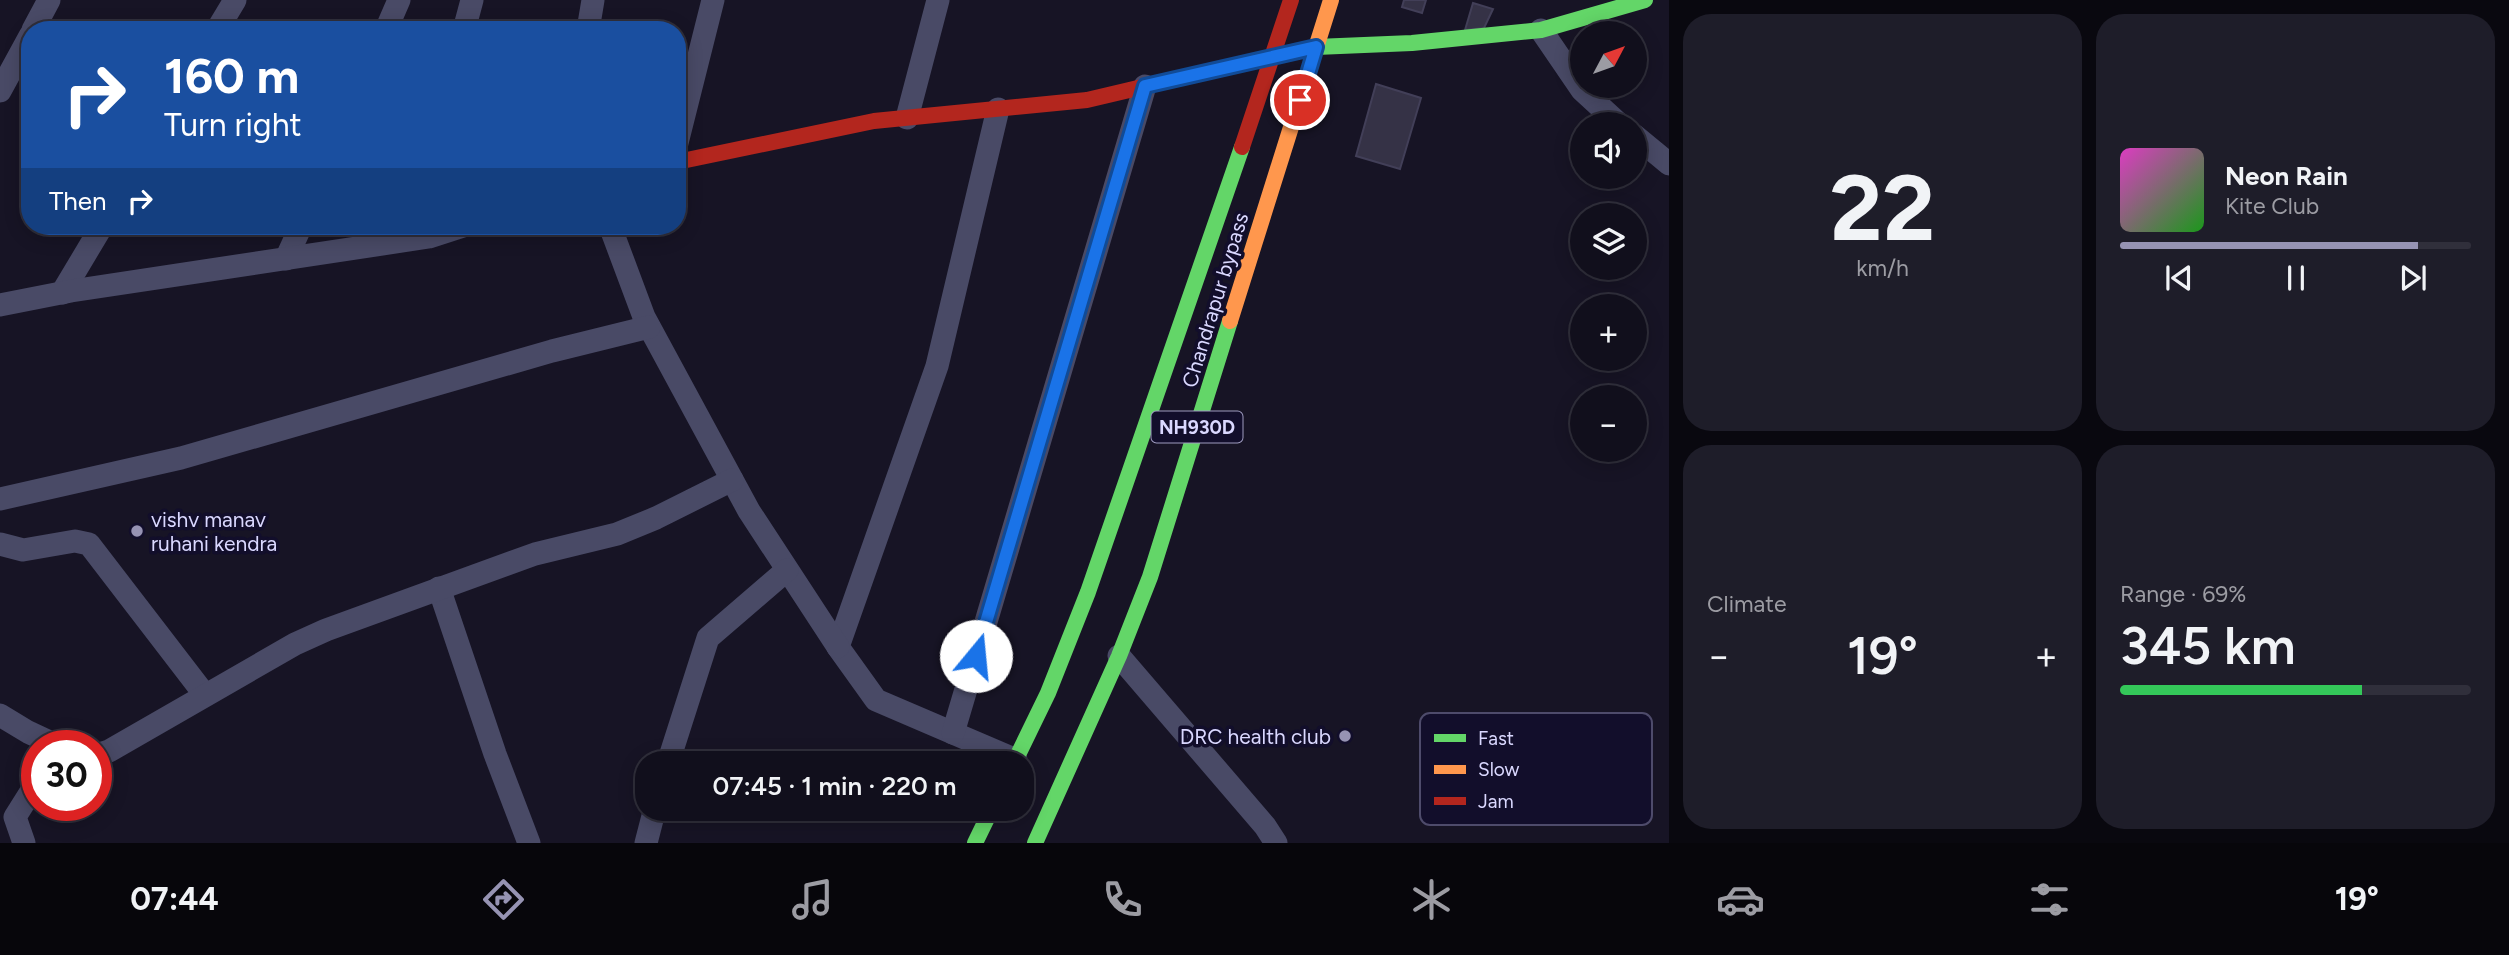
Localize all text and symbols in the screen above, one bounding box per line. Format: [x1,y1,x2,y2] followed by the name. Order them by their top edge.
[1570,21,1647,98] north arrow
[1570,21,1647,462] map controls
[164,46,299,105] text: 160 m
[49,49,140,140] icon: right
[1270,70,1330,130] pin
[1281,81,1319,119] icon: arrive
[164,106,302,144] text: Turn right
[1570,112,1647,189] button: sound
[1830,154,1935,263] text: 22
[2225,160,2348,192] text: Neon Rain
[121,182,159,220] icon: right
[49,185,107,217] text: Then
[2225,192,2319,220] text: Kite Club
[1570,203,1647,280] button: layers
[1177,210,1253,390] street label: Chandrapur bypass
[1856,254,1909,282] text: km/h
[2160,259,2198,297] icon: previous
[2277,259,2315,297] icon: pause
[2394,259,2432,297] icon: next
[1570,294,1647,371] button: +
[1570,385,1647,462] button: −
[1152,412,1242,442] road number: NH930D
[151,507,277,556] place label: vishv manav ruhani kendra
[129,523,145,539] marker: vishv manav ruhani kendra
[2120,580,2246,608] text: Range · 69%
[1707,590,1786,618] text: Climate
[2120,615,2296,677] text: 345 km
[939,619,1013,693] position arrow
[1847,625,1918,687] text: 19°
[1707,633,1731,679] text: −
[2034,633,2058,679] text: +
[1420,713,1652,825] legend
[1180,724,1331,749] place label: DRC health club
[1478,727,1514,750] text: Fast
[1337,728,1353,744] marker: DRC health club
[21,730,112,821] speed limit sign: 30
[1478,758,1520,781] text: Slow
[712,770,957,802] text: 07:45 · 1 min · 220 m
[1478,790,1514,813] text: Jam
[479,875,528,924] icon: directions
[788,875,837,924] icon: music
[1098,875,1147,924] icon: phone
[1407,875,1456,924] icon: climate
[1716,875,1765,924] icon: car
[2025,875,2074,924] icon: filters
[130,880,219,918] text: 07:44
[2335,880,2379,918] text: 19°

